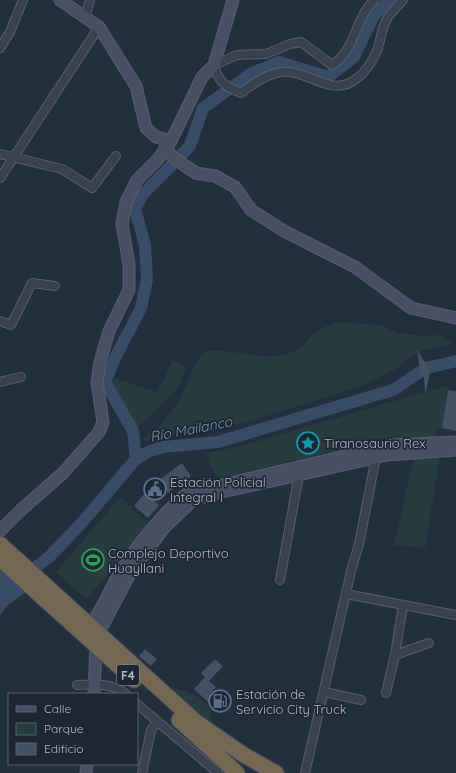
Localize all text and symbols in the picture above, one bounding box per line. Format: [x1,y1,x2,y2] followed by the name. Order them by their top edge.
[148,412,234,446] water label: Río Mailanco
[295,430,321,456] place icon: Tiranosaurio Rex
[324,435,425,451] place label: Tiranosaurio Rex
[170,474,266,505] place label: Estación Policial Integral I
[142,476,168,502] public building icon: Estación Policial Integral I
[108,545,229,576] place label: Complejo Deportivo Huayllani
[80,547,106,573] sports icon: Complejo Deportivo Huayllani
[117,665,139,685] road number: F4
[236,686,347,717] place label: Estación de Servicio City Truck
[207,688,233,714] fuel station icon: Estación de Servicio City Truck
[8,693,138,765] legend
[44,701,72,716] text: Calle
[44,721,84,736] text: Parque
[44,741,84,756] text: Edificio

